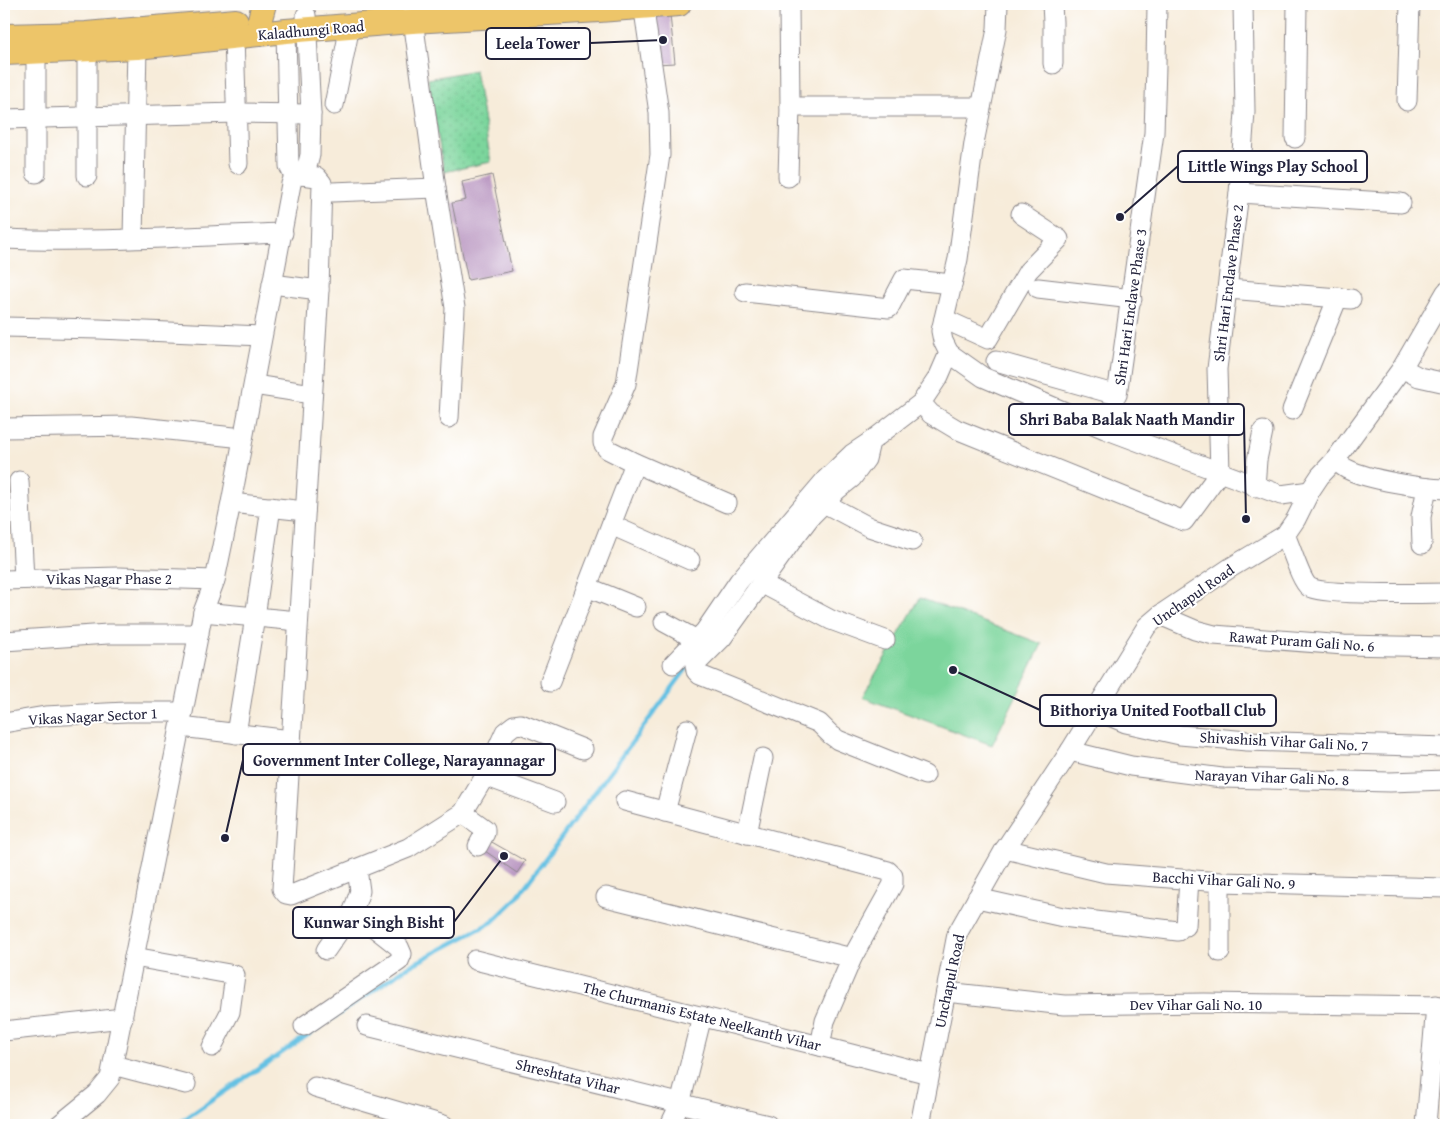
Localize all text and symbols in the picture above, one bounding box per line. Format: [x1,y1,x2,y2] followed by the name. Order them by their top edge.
[257,15,365,45] street label: Kaladhungi Road
[486,28,590,59] callout: Leela Tower
[496,31,581,55] text: Leela Tower
[1178,151,1367,182] callout: Little Wings Play School
[1188,154,1358,178] text: Little Wings Play School
[1208,203,1248,363] street label: Shri Hari Enclave Phase 2
[1109,227,1151,387] street label: Shri Hari Enclave Phase 3
[1009,404,1244,435] callout: Shri Baba Balak Naath Mandir
[1019,407,1235,431] text: Shri Baba Balak Naath Mandir
[1148,559,1238,631] street label: Unchapul Road
[46,568,172,589] street label: Vikas Nagar Phase 2
[1229,625,1375,657] street label: Rawat Puram Gali No. 6
[1040,695,1276,726] callout: Bithoriya United Football Club
[1050,698,1266,722] text: Bithoriya United Football Club
[28,702,158,730] street label: Vikas Nagar Sector 1
[1199,726,1369,756] street label: Shivashish Vihar Gali No. 7
[243,744,555,775] callout: Government Inter College, Narayannagar
[253,748,546,772] text: Government Inter College, Narayannagar
[1194,764,1350,790] street label: Narayan Vihar Gali No. 8
[1152,866,1296,894] street label: Bacchi Vihar Gali No. 9
[293,907,454,938] callout: Kunwar Singh Bisht
[304,910,444,934] text: Kunwar Singh Bisht
[929,932,969,1030] street label: Unchapul Road
[581,976,823,1056] street label: The Churmanis Estate Neelkanth Vihar
[1130,994,1262,1015] street label: Dev Vihar Gali No. 10
[514,1053,622,1099] street label: Shreshtata Vihar

